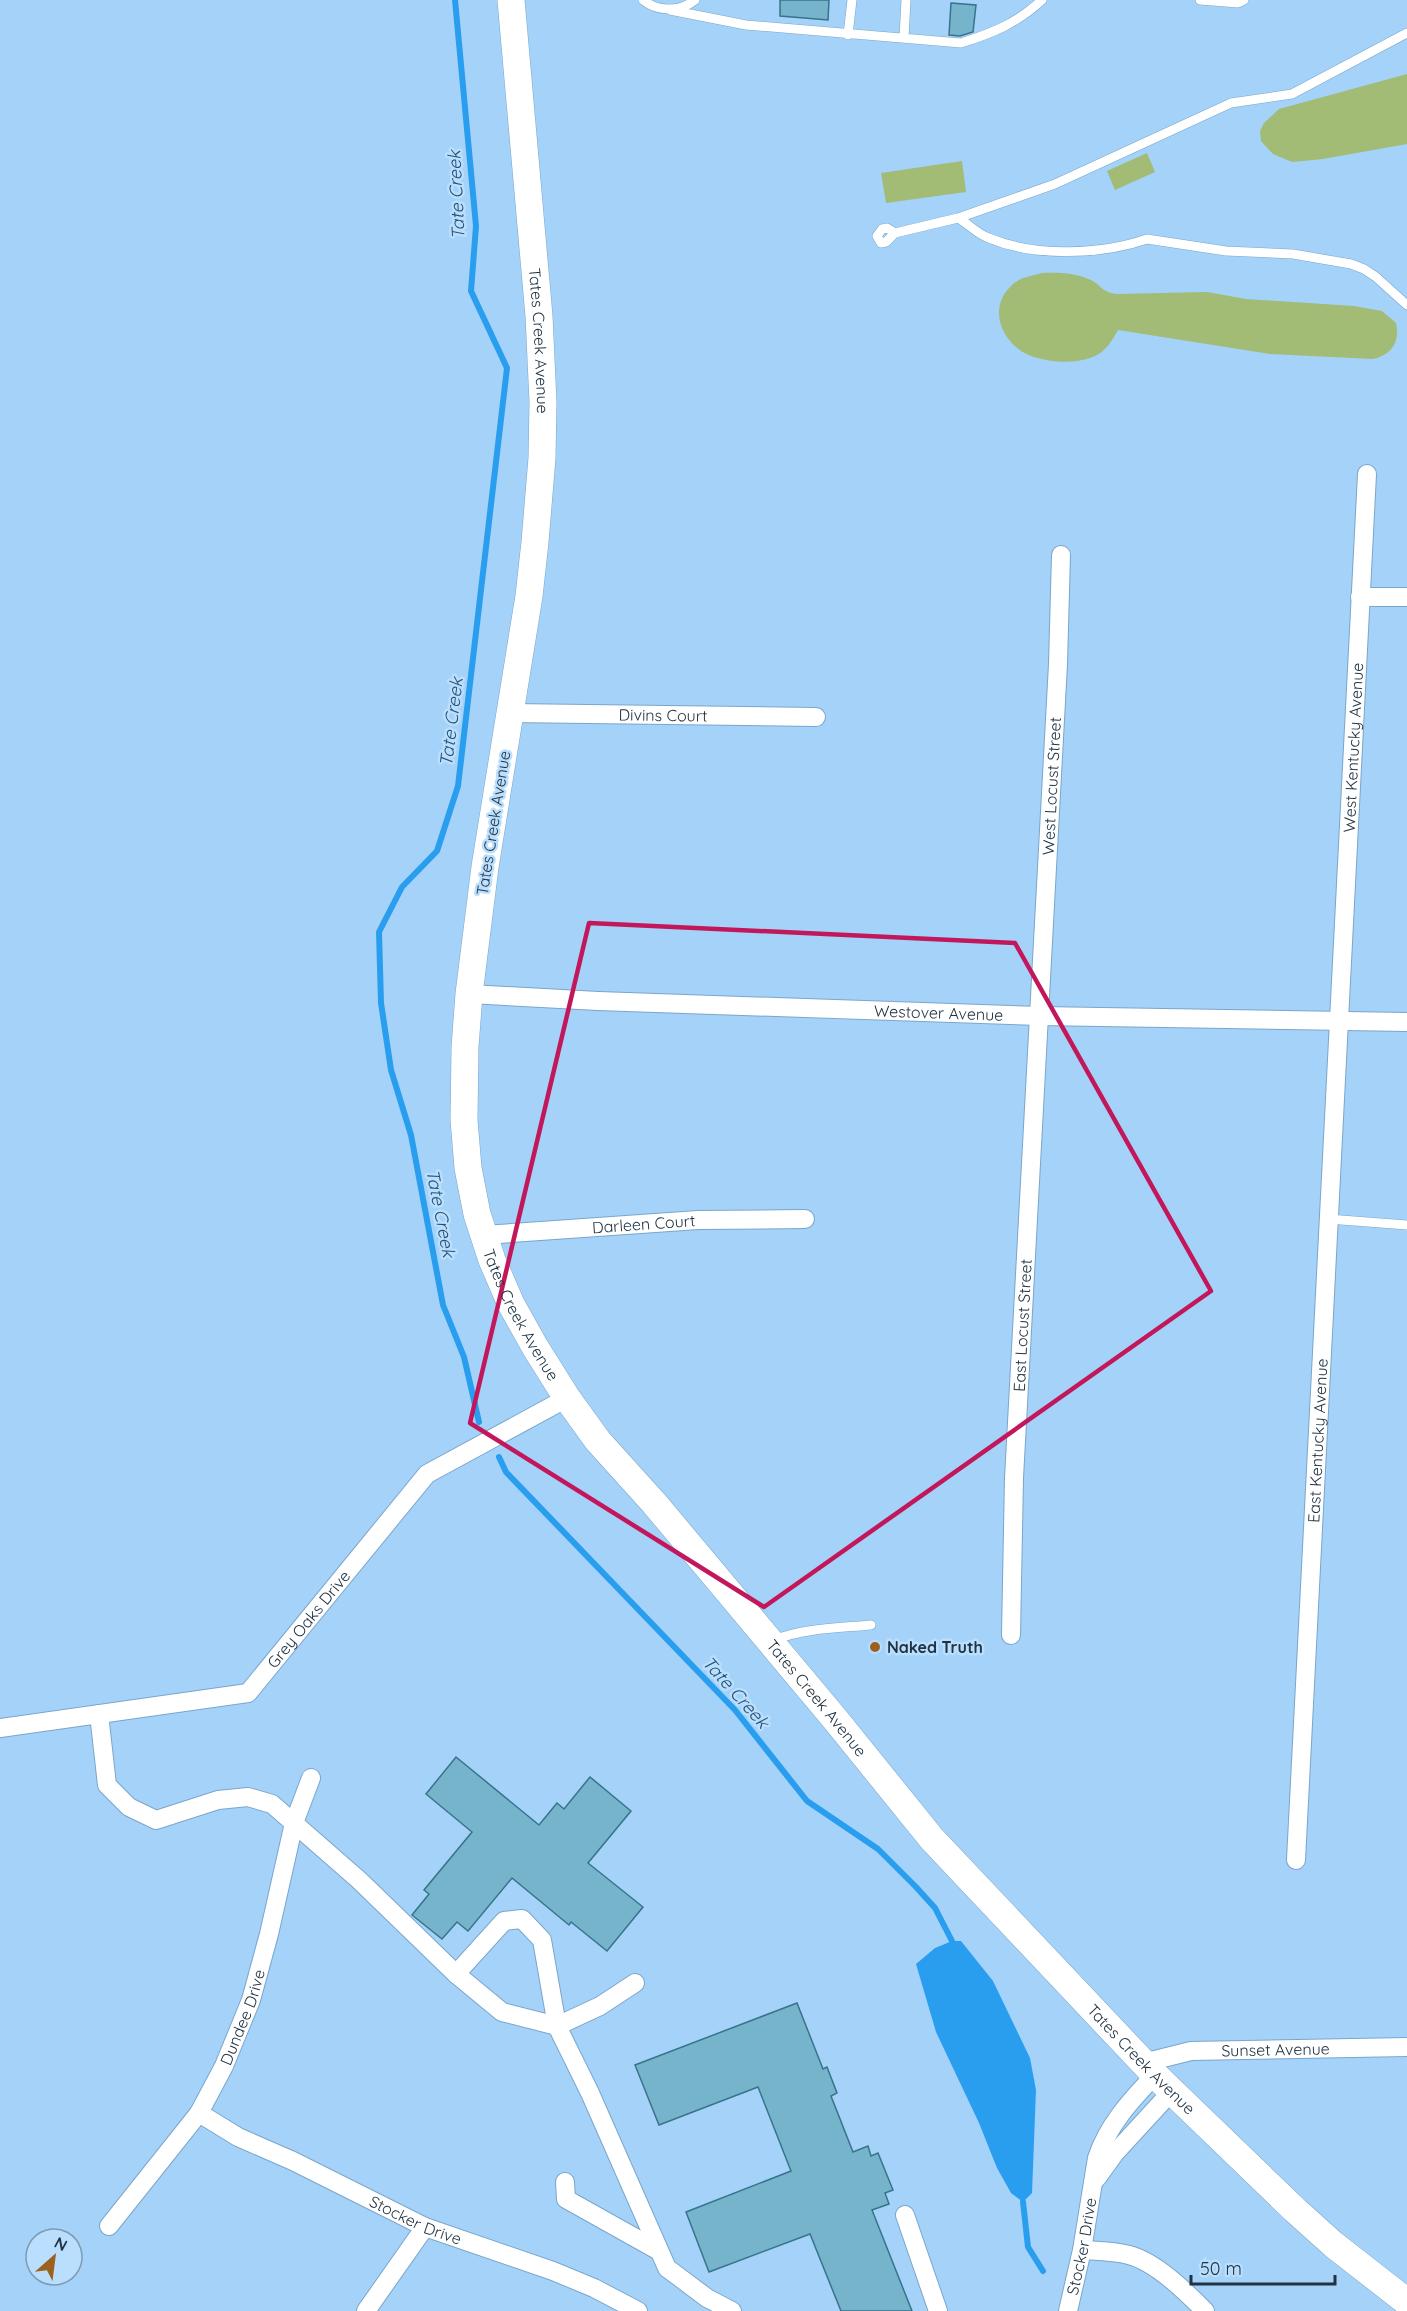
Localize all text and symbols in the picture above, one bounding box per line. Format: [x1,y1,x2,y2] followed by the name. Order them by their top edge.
[442,148,470,240] water label: Tate Creek
[525,267,553,414] street label: Tates Creek Avenue
[1339,662,1367,833] street label: West Kentucky Avenue
[434,675,468,768] water label: Tate Creek
[618,704,708,726] street label: Divins Court
[1038,716,1065,856] street label: West Locust Street
[472,749,514,897] street label: Tates Creek Avenue
[874,1000,1004,1025] street label: Westover Avenue
[421,1167,461,1260] water label: Tate Creek
[591,1210,696,1237] street label: Darleen Court
[479,1246,564,1384] street label: Tates Creek Avenue
[1009,1258,1036,1392] street label: East Locust Street
[1303,1358,1332,1523] street label: East Kentucky Avenue
[263,1566,354,1672] street label: Grey Oaks Drive
[763,1635,871,1760] street label: Tates Creek Avenue
[887,1637,983,1657] place label: Naked Truth
[868,1640,882,1654] marker: Naked Truth
[698,1651,775,1734] water label: Tate Creek
[216,1967,269,2068] street label: Dundee Drive
[1083,2000,1200,2118] street label: Tates Creek Avenue
[1221,2038,1330,2060] street label: Sunset Avenue
[366,2191,464,2249] street label: Stocker Drive
[1062,2196,1100,2297] street label: Stocker Drive
[24,2227,84,2287] north arrow
[51,2232,71,2255] text: N
[1191,2248,1335,2286] scale bar
[1200,2257,1242,2280] text: 50 m

